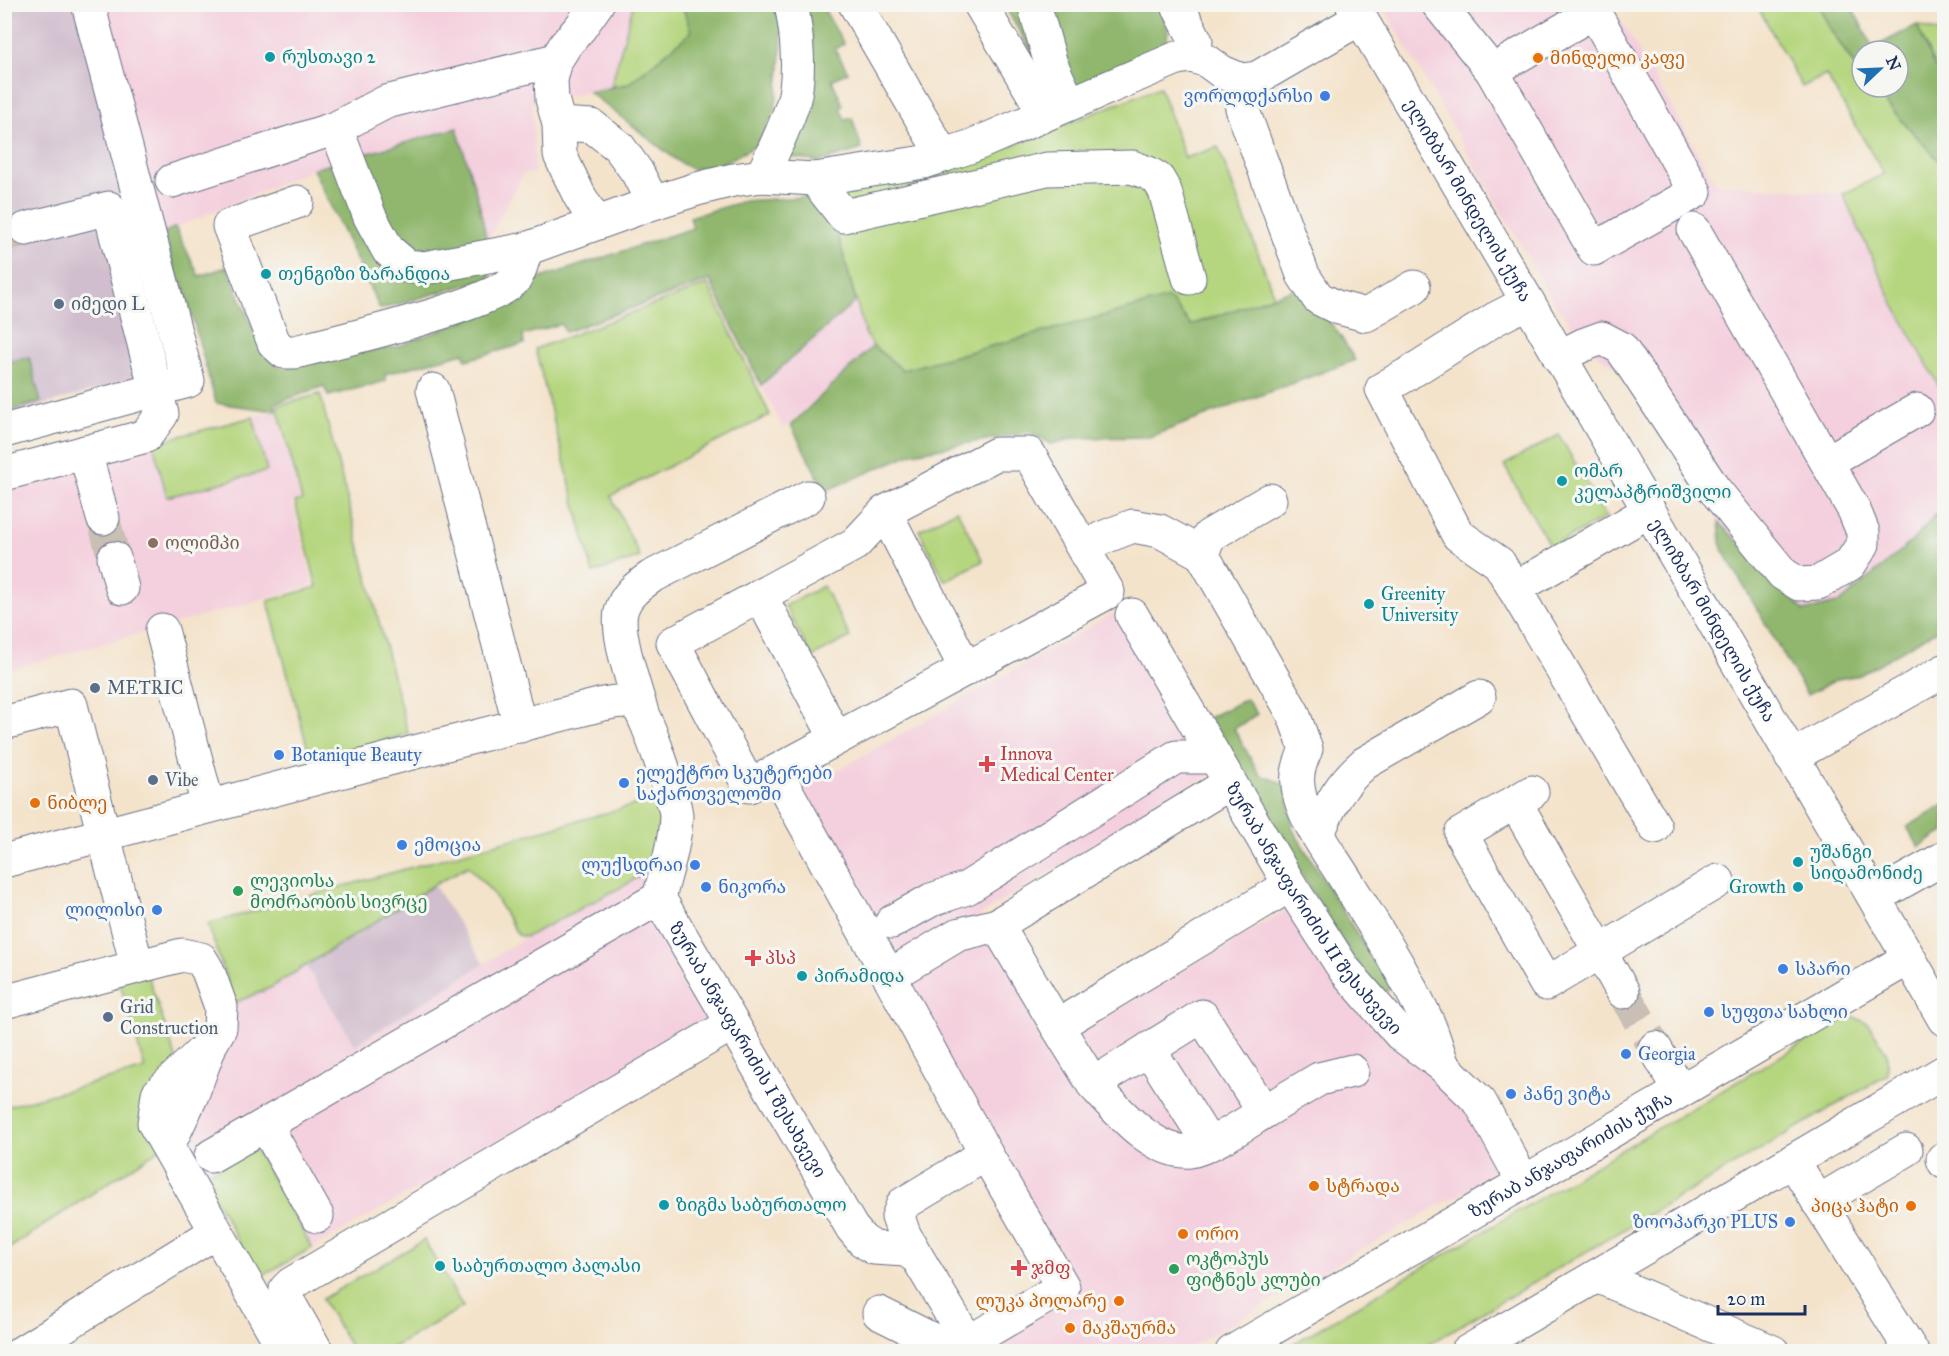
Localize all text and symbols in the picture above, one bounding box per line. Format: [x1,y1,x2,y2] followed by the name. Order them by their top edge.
[1850,39,1910,99] north arrow
[282,46,376,68] place label: რუსთავი 2
[1550,47,1685,69] place label: მინდელი კაფე
[263,50,277,64] marker: რუსთავი 2
[1531,51,1545,65] marker: მინდელი კაფე
[1882,53,1905,74] text: N
[1184,85,1313,107] place label: ვორლდქარსი
[1318,89,1332,103] marker: ვორლდქარსი
[1399,95,1536,306] street label: ელიზბარ მინდელის ქუჩა
[278,263,450,285] place label: თენგიზი ზარანდია
[259,267,273,281] marker: თენგიზი ზარანდია
[71,293,145,315] place label: იმედი L
[52,297,66,311] marker: იმედი L
[1574,460,1731,503] place label: ომარ კელაპტრიშვილი
[1555,474,1569,488] marker: ომარ კელაპტრიშვილი
[1645,514,1781,726] street label: ელიზბარ მინდელის ქუჩა
[165,532,240,554] place label: ოლიმპი
[146,536,160,550] marker: ოლიმპი
[1381,583,1459,626] place label: Greenity University
[1362,597,1376,611] marker: Greenity University
[107,677,183,699] place label: METRIC
[88,681,102,695] marker: METRIC
[1000,743,1114,786] place label: Innova Medical Center
[291,744,422,767] place label: Botanique Beauty
[272,748,286,762] marker: Botanique Beauty
[978,755,996,773] marker: Innova Medical Center
[636,762,833,805] place label: ელექტრო სკუტერები საქართველოში
[164,769,199,791] place label: Vibe
[146,773,160,787] marker: Vibe
[617,776,631,790] marker: ელექტრო სკუტერები საქართველოში
[1221,779,1407,1039] street label: ზურაბ ანჯაფარიძის II შესახვევი
[47,792,107,814] place label: ნიბლე
[28,796,42,810] marker: ნიბლე
[414,834,481,856] place label: ემოცია
[395,838,409,852] marker: ემოცია
[1810,841,1923,884] place label: უშანგი სიდამონიძე
[581,854,683,876] place label: ლუქსდრაი
[1791,855,1805,869] marker: უშანგი სიდამონიძე
[688,858,702,872] marker: ლუქსდრაი
[250,870,428,913] place label: ლევიოსა მოძრაობის სივრცე
[718,876,786,898] place label: ნიკორა
[1729,876,1786,898] place label: Growth
[699,880,713,894] marker: ნიკორა
[1791,880,1805,894] marker: Growth
[231,884,245,898] marker: ლევიოსა მოძრაობის სივრცე
[65,899,145,921] place label: ლილისი
[150,903,164,917] marker: ლილისი
[665,918,831,1182] street label: ზურაბ ანჯაფარიძის I შესახვევი
[765,947,796,969] place label: პსპ
[746,951,760,965] marker: პსპ
[1795,958,1851,980] place label: სპარი
[1776,962,1790,976] marker: სპარი
[814,965,904,987] place label: პირამიდა
[795,969,809,983] marker: პირამიდა
[120,996,219,1039] place label: Grid Construction
[1721,1001,1848,1023] place label: სუფთა სახლი
[1702,1005,1716,1019] marker: სუფთა სახლი
[101,1010,115,1024] marker: Grid Construction
[1638,1043,1696,1066] place label: Georgia
[1619,1047,1633,1061] marker: Georgia
[1523,1083,1611,1105] place label: პანე ვიტა
[1465,1087,1676,1223] street label: ზურაბ ანჯაფარიძის ქუჩა
[1504,1087,1518,1101] marker: პანე ვიტა
[1326,1175,1400,1197] place label: სტრადა
[1307,1179,1321,1193] marker: სტრადა
[676,1194,847,1216] place label: ზიგმა საბურთალო
[1811,1195,1899,1217] place label: პიცა ჰატი
[657,1198,671,1212] marker: ზიგმა საბურთალო
[1904,1199,1918,1213] marker: პიცა ჰატი
[1633,1211,1778,1233] place label: ზოოპარკი PLUS
[1783,1215,1797,1229] marker: ზოოპარკი PLUS
[1195,1223,1239,1245] place label: ორო
[1176,1227,1190,1241] marker: ორო
[1186,1248,1321,1291] place label: ოკტოპუს ფიტნეს კლუბი
[452,1255,641,1277] place label: საბურთალო პალასი
[1031,1257,1070,1279] place label: ჯმფ
[433,1259,447,1273] marker: საბურთალო პალასი
[1012,1261,1026,1275] marker: ჯმფ
[1167,1262,1181,1276] marker: ოკტოპუს ფიტნეს კლუბი
[1718,1278,1805,1316] scale bar
[1727,1288,1765,1310] text: 20 m
[975,1290,1107,1312] place label: ლუკა პოლარე
[1112,1294,1126,1308] marker: ლუკა პოლარე
[1082,1317,1176,1339] place label: მაკშაურმა
[1063,1321,1077,1335] marker: მაკშაურმა

